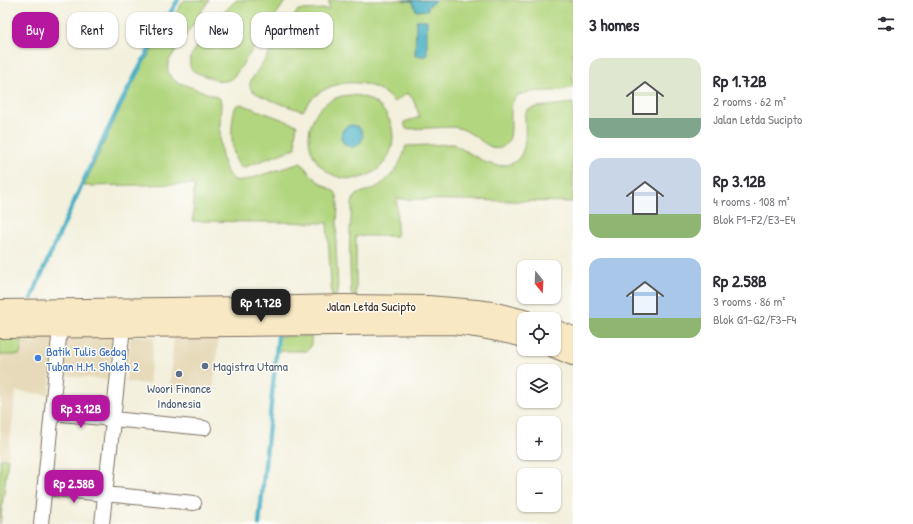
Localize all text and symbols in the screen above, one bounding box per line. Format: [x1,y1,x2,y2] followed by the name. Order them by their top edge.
[12,12,59,48] chip: Buy
[67,12,118,48] chip: Rent
[126,12,187,48] chip: Filters
[195,12,243,48] chip: New
[251,12,333,48] chip: Apartment
[589,13,639,36] text: 3 homes
[875,13,897,35] icon: filters
[713,69,767,92] text: Rp 1.72B
[621,74,669,122] icon: home
[713,92,786,110] text: 2 rooms · 62 m²
[713,110,802,128] text: Jalan Letda Sucipto
[713,169,766,192] text: Rp 3.12B
[621,174,669,222] icon: home
[713,192,790,210] text: 4 rooms · 108 m²
[713,210,795,228] text: Blok F1-F2/E3-E4
[517,260,561,304] north arrow
[517,260,561,512] map controls
[713,269,767,292] text: Rp 2.58B
[621,274,669,322] icon: home
[220,289,302,323] pin: Rp 1.72B
[713,292,785,310] text: 3 rooms · 86 m²
[240,293,282,311] text: Rp 1.72B
[326,297,416,315] street label: Jalan Letda Sucipto
[713,310,796,328] text: Blok G1-G2/F3-F4
[517,312,561,356] button: locate
[46,342,139,375] place label: Batik Tulis Gedog Tuban H.M. Sholeh 2
[33,353,43,363] marker: Batik Tulis Gedog Tuban H.M. Sholeh 2
[213,357,288,375] place label: Magistra Utama
[200,361,210,371] marker: Magistra Utama
[517,364,561,408] button: layers
[174,369,184,379] marker: Woori Finance Indonesia
[147,379,211,412] place label: Woori Finance Indonesia
[40,395,122,429] pin: Rp 3.12B
[61,399,101,417] text: Rp 3.12B
[517,416,561,460] button: +
[517,468,561,512] button: −
[33,470,115,504] pin: Rp 2.58B
[53,474,95,492] text: Rp 2.58B

